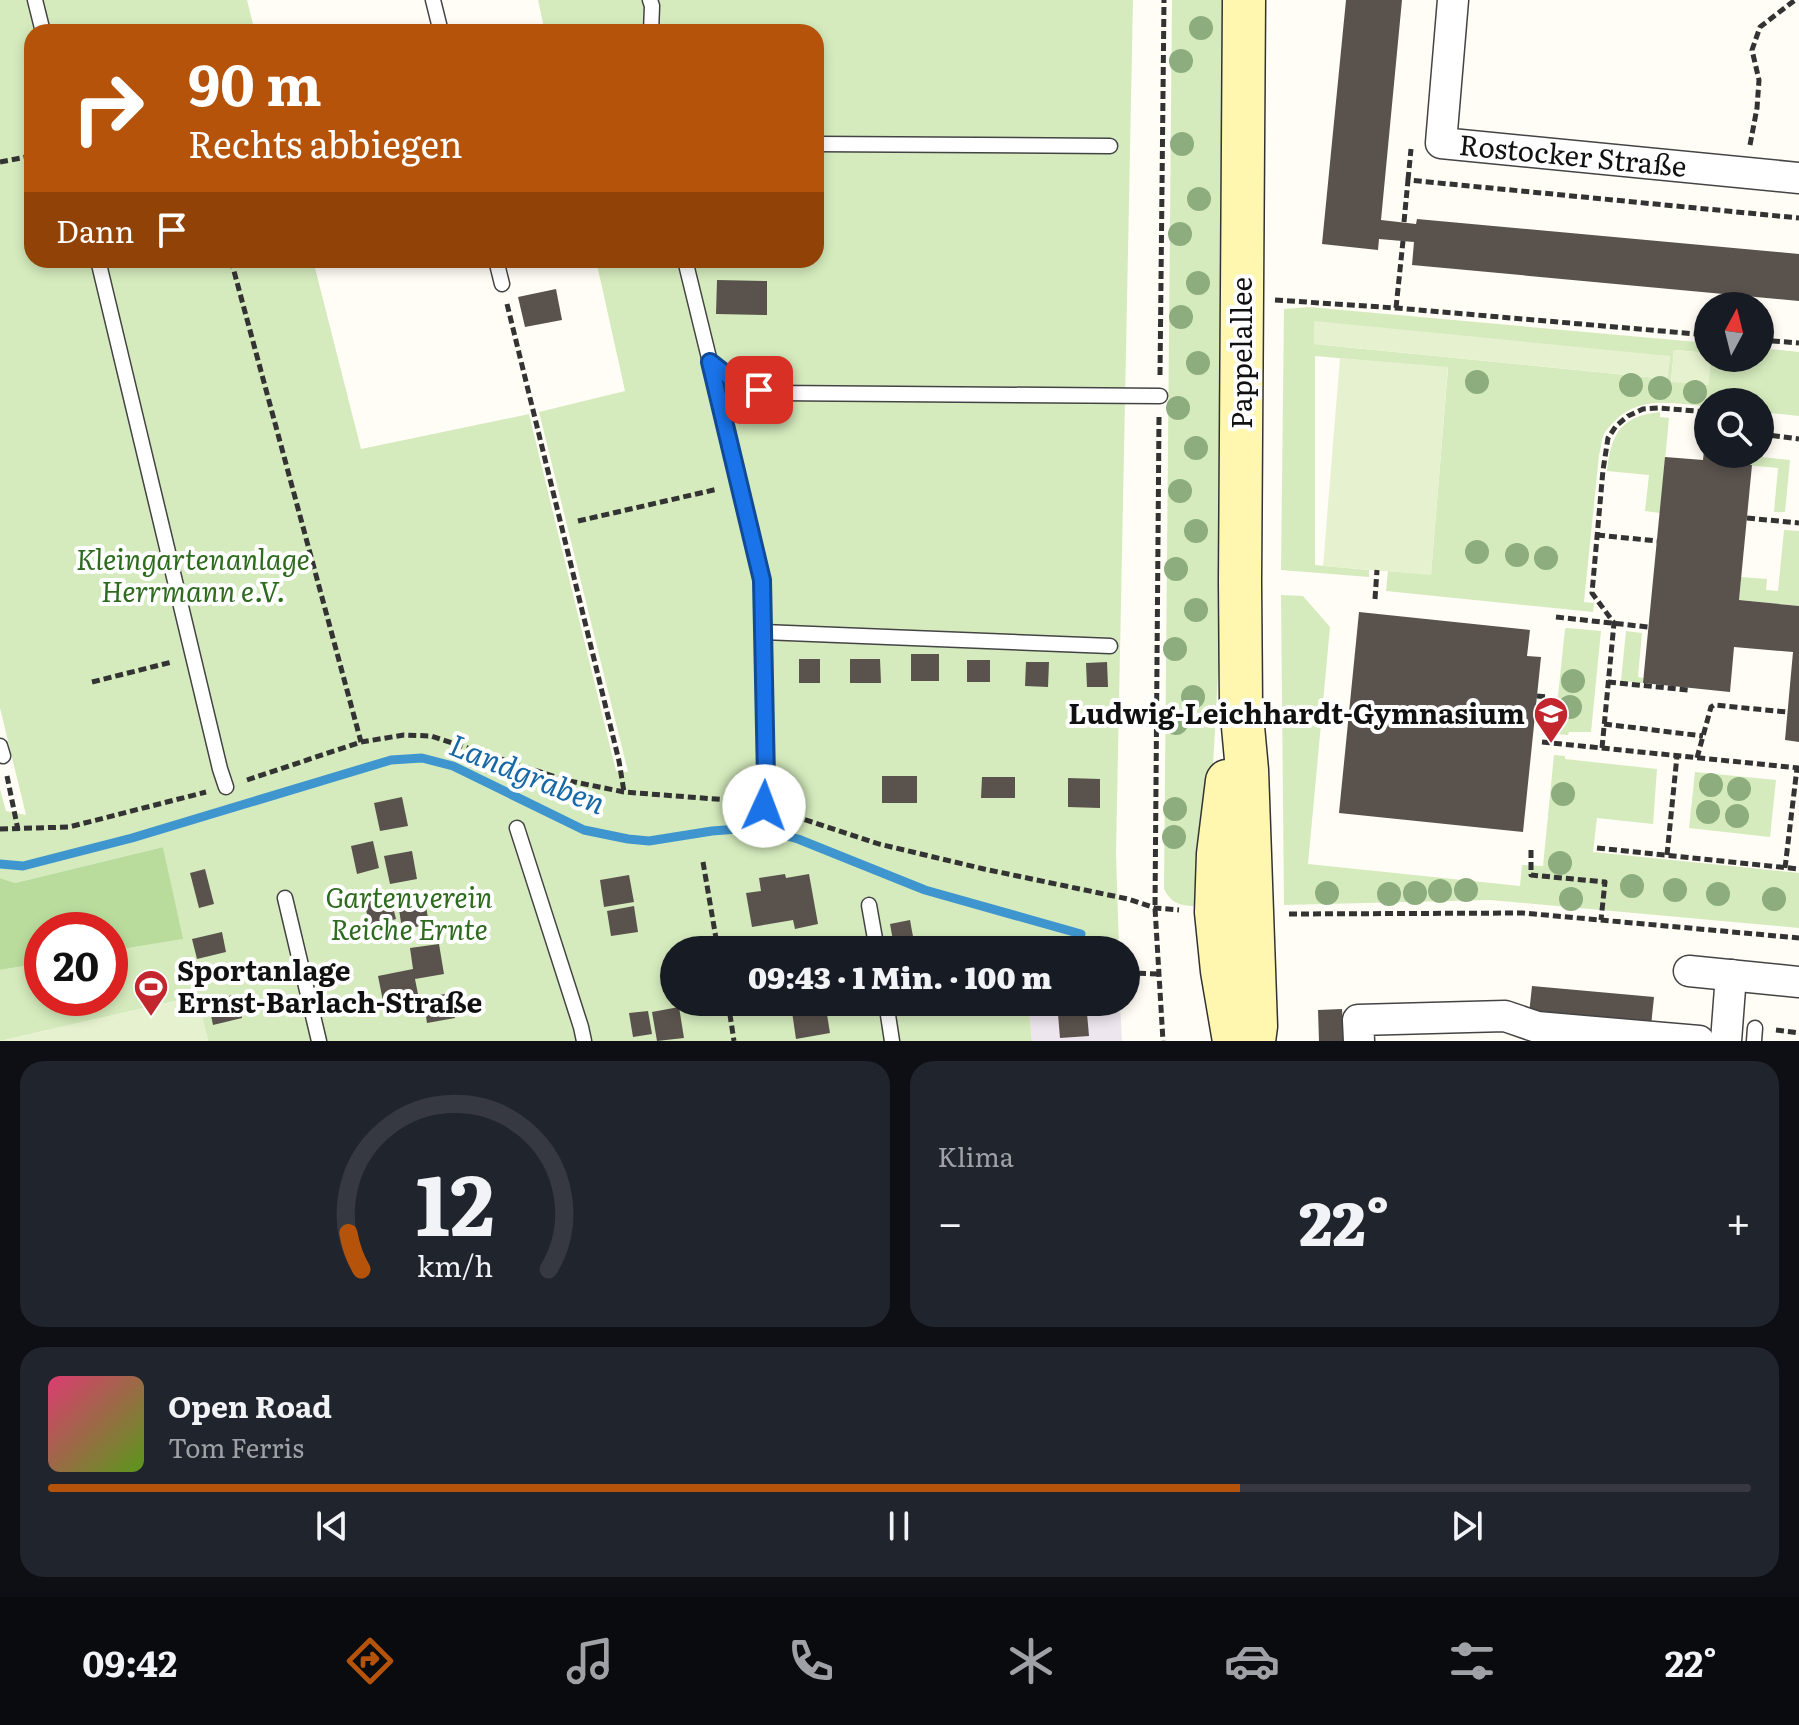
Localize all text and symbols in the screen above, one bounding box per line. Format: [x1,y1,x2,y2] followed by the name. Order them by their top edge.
[188,40,322,123] text: 90 m
[56,56,160,160] icon: right
[188,116,463,169] text: Rechts abbiegen
[1457,122,1689,186] street label: Rostocker Straße
[56,208,134,252] text: Dann
[150,208,194,252] icon: arrive
[1219,277,1261,429] street label: Pappelallee
[1694,292,1774,372] north arrow
[1694,292,1774,468] map controls
[725,356,793,424] pin
[737,368,781,412] icon: arrive
[1694,388,1774,468] button: search
[76,537,310,611] park label: Kleingartenanlage Herrmann e.V.
[1068,691,1525,733] place label: Ludwig-Leichhardt-Gymnasium
[1532,695,1570,745] school or university icon: Ludwig-Leichhardt-Gymnasium
[444,721,613,823] water label: Landgraben
[722,764,806,848] position arrow
[325,875,493,949] park label: Gartenverein Reiche Ernte
[24,912,128,1016] speed limit sign: 20
[177,948,483,1022] place label: Sportanlage Ernst-Barlach-Straße
[748,954,1052,998] text: 09:43 · 1 Min. · 100 m
[132,968,170,1018] sports icon: Sportanlage Ernst-Barlach-Straße
[938,1136,1014,1175] text: Klima
[415,1138,494,1262] text: 12
[1299,1175,1389,1264] text: 22°
[938,1187,963,1253] text: −
[1725,1187,1751,1253] text: +
[417,1243,493,1286] text: km/h
[168,1383,332,1427] text: Open Road
[168,1427,304,1466] text: Tom Ferris
[310,1504,354,1548] icon: previous
[877,1504,921,1548] icon: pause
[1445,1504,1489,1548] icon: next
[342,1633,398,1689] icon: directions
[562,1633,618,1689] icon: music
[783,1633,839,1689] icon: phone
[1003,1633,1059,1689] icon: climate
[1224,1633,1280,1689] icon: car
[1444,1633,1500,1689] icon: filters
[82,1635,177,1688] text: 09:42
[1665,1635,1717,1688] text: 22°

